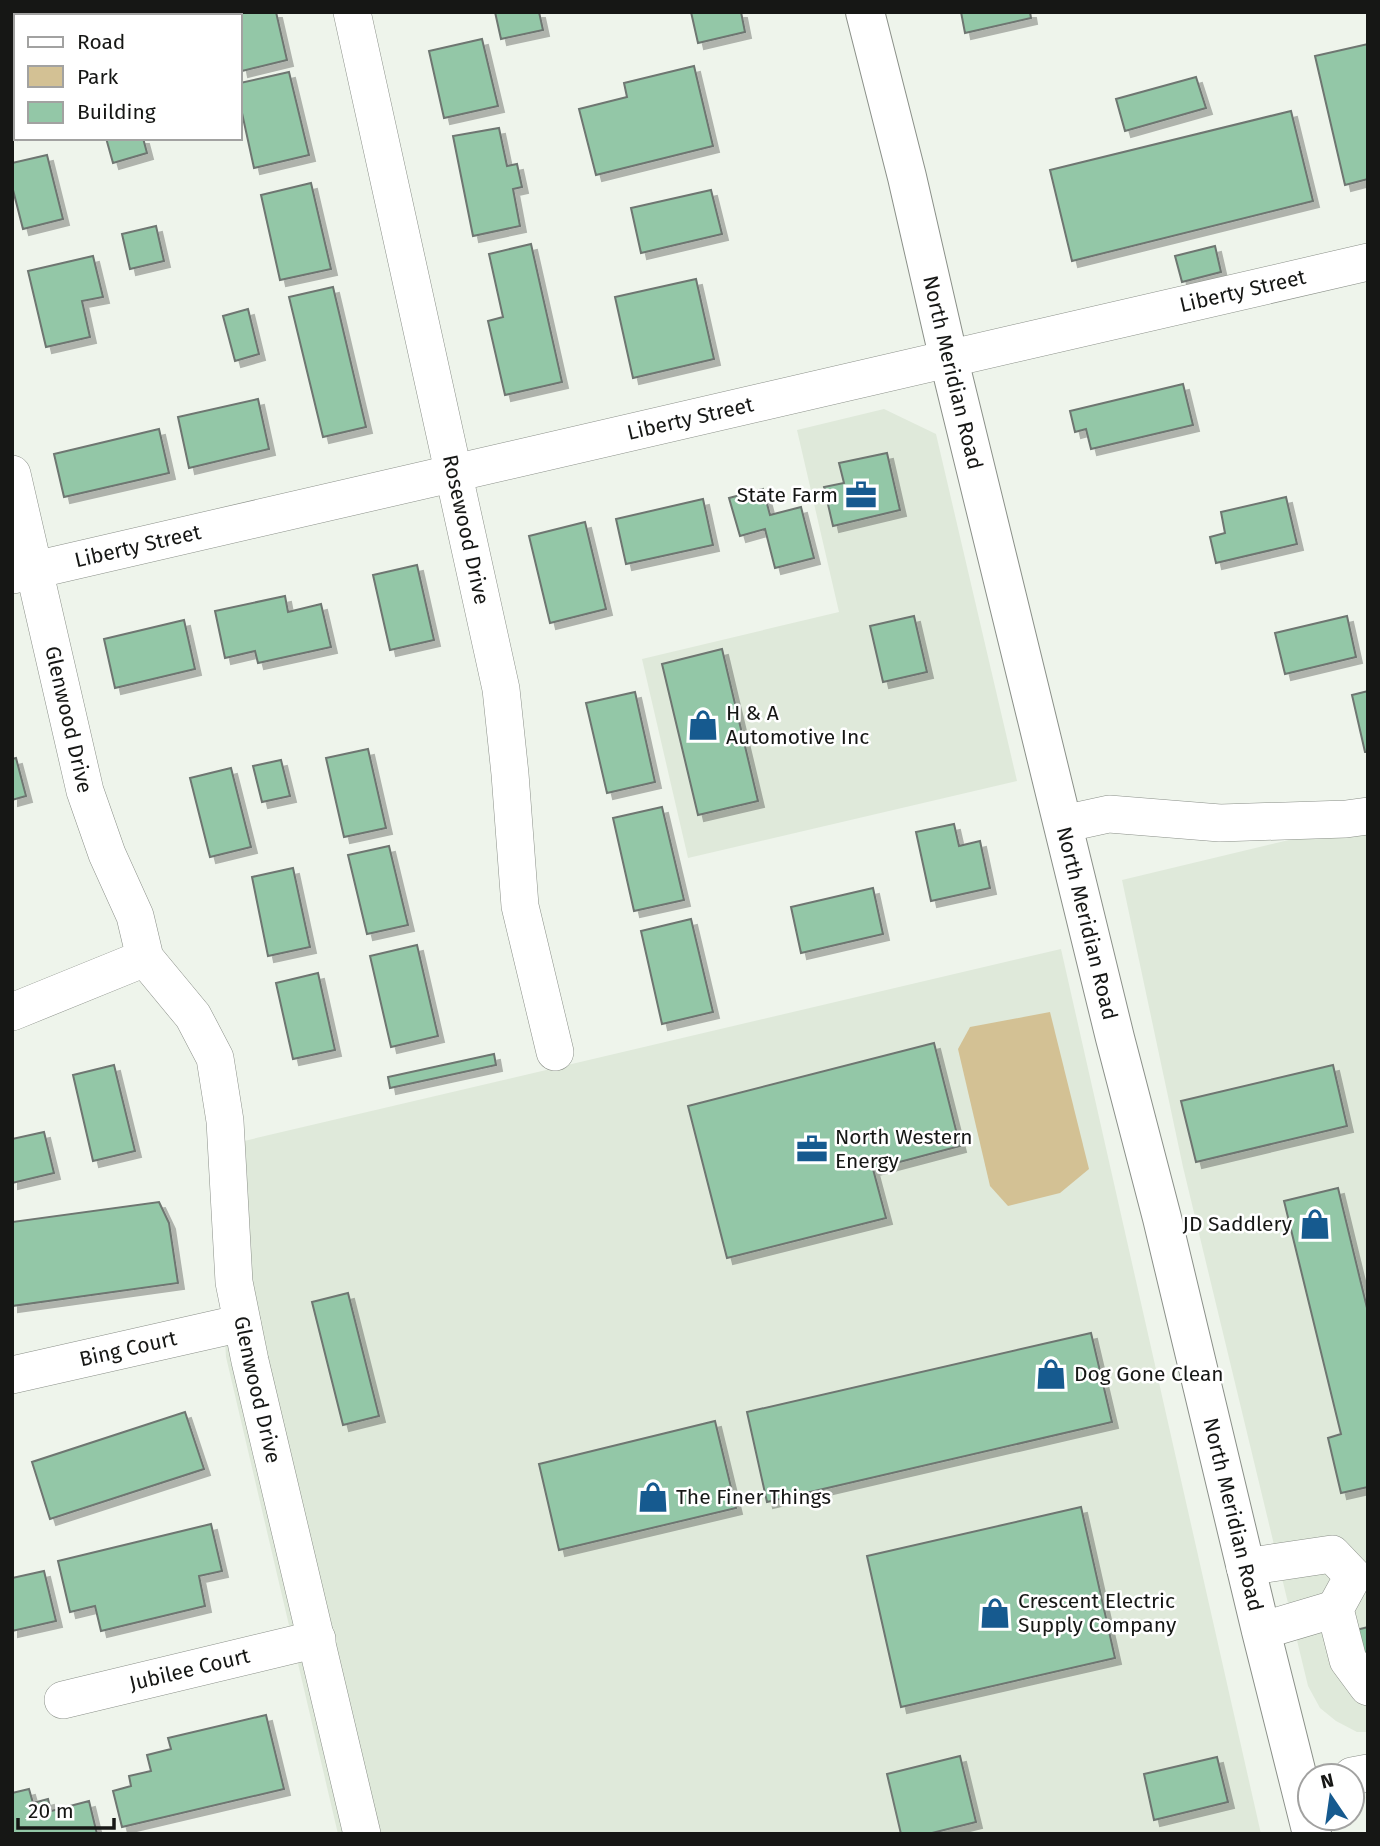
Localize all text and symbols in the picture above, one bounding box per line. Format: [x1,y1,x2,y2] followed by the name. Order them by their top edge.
[14,14,242,140] legend
[77,29,125,55] text: Road
[77,64,119,90] text: Park
[77,99,156,125] text: Building
[1177,264,1309,318] street label: Liberty Street
[917,273,988,472] street label: North Meridian Road
[624,391,756,446] street label: Liberty Street
[437,452,495,607] street label: Rosewood Drive
[844,478,878,512] office icon: State Farm
[737,482,838,508] place label: State Farm
[72,519,204,573] street label: Liberty Street
[39,644,98,796] street label: Glenwood Drive
[726,700,869,750] place label: H & A Automotive Inc
[686,708,720,742] shop icon: H & A Automotive Inc
[1051,824,1123,1023] street label: North Meridian Road
[835,1124,973,1174] place label: North Western Energy
[795,1132,829,1166] office icon: North Western Energy
[1298,1207,1332,1241] shop icon: JD Saddlery
[1183,1211,1293,1237] place label: JD Saddlery
[228,1314,287,1466] street label: Glenwood Drive
[77,1325,180,1372] street label: Bing Court
[1034,1357,1068,1391] shop icon: Dog Gone Clean
[1074,1361,1224,1387] place label: Dog Gone Clean
[1197,1415,1269,1614] street label: North Meridian Road
[636,1480,670,1514] shop icon: The Finer Things
[676,1484,831,1510] place label: The Finer Things
[1018,1588,1177,1638] place label: Crescent Electric Supply Company
[978,1596,1012,1630] shop icon: Crescent Electric Supply Company
[126,1643,253,1697] street label: Jubilee Court
[1296,1762,1366,1832] north arrow
[1319,1768,1336,1794] text: N
[18,1786,114,1830] scale bar
[28,1798,74,1824] text: 20 m

